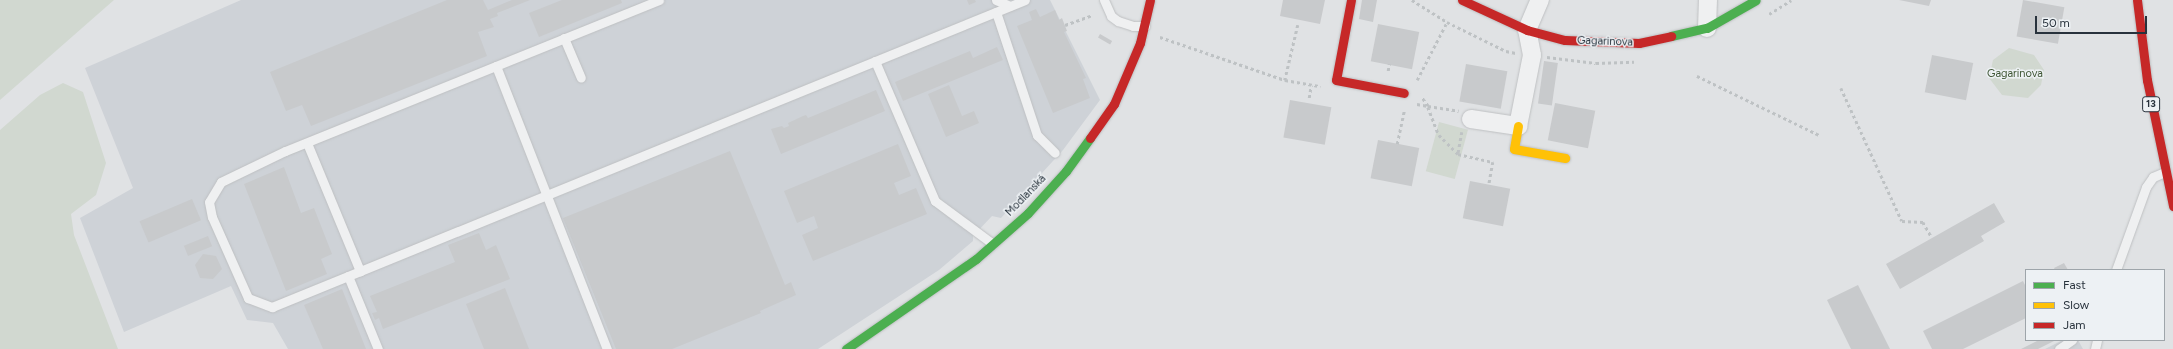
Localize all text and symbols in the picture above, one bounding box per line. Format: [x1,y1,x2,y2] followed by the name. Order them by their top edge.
[2037,8,2149,34] scale bar
[2042,16,2070,30] text: 50 m
[1577,34,1633,50] street label: Gagarinova
[1987,67,2043,81] park label: Gagarinova
[2142,96,2160,112] road number: 13
[1003,173,1049,219] street label: Modlanská
[2025,269,2165,341] legend
[2063,278,2086,292] text: Fast
[2063,298,2089,312] text: Slow
[2063,318,2086,332] text: Jam

